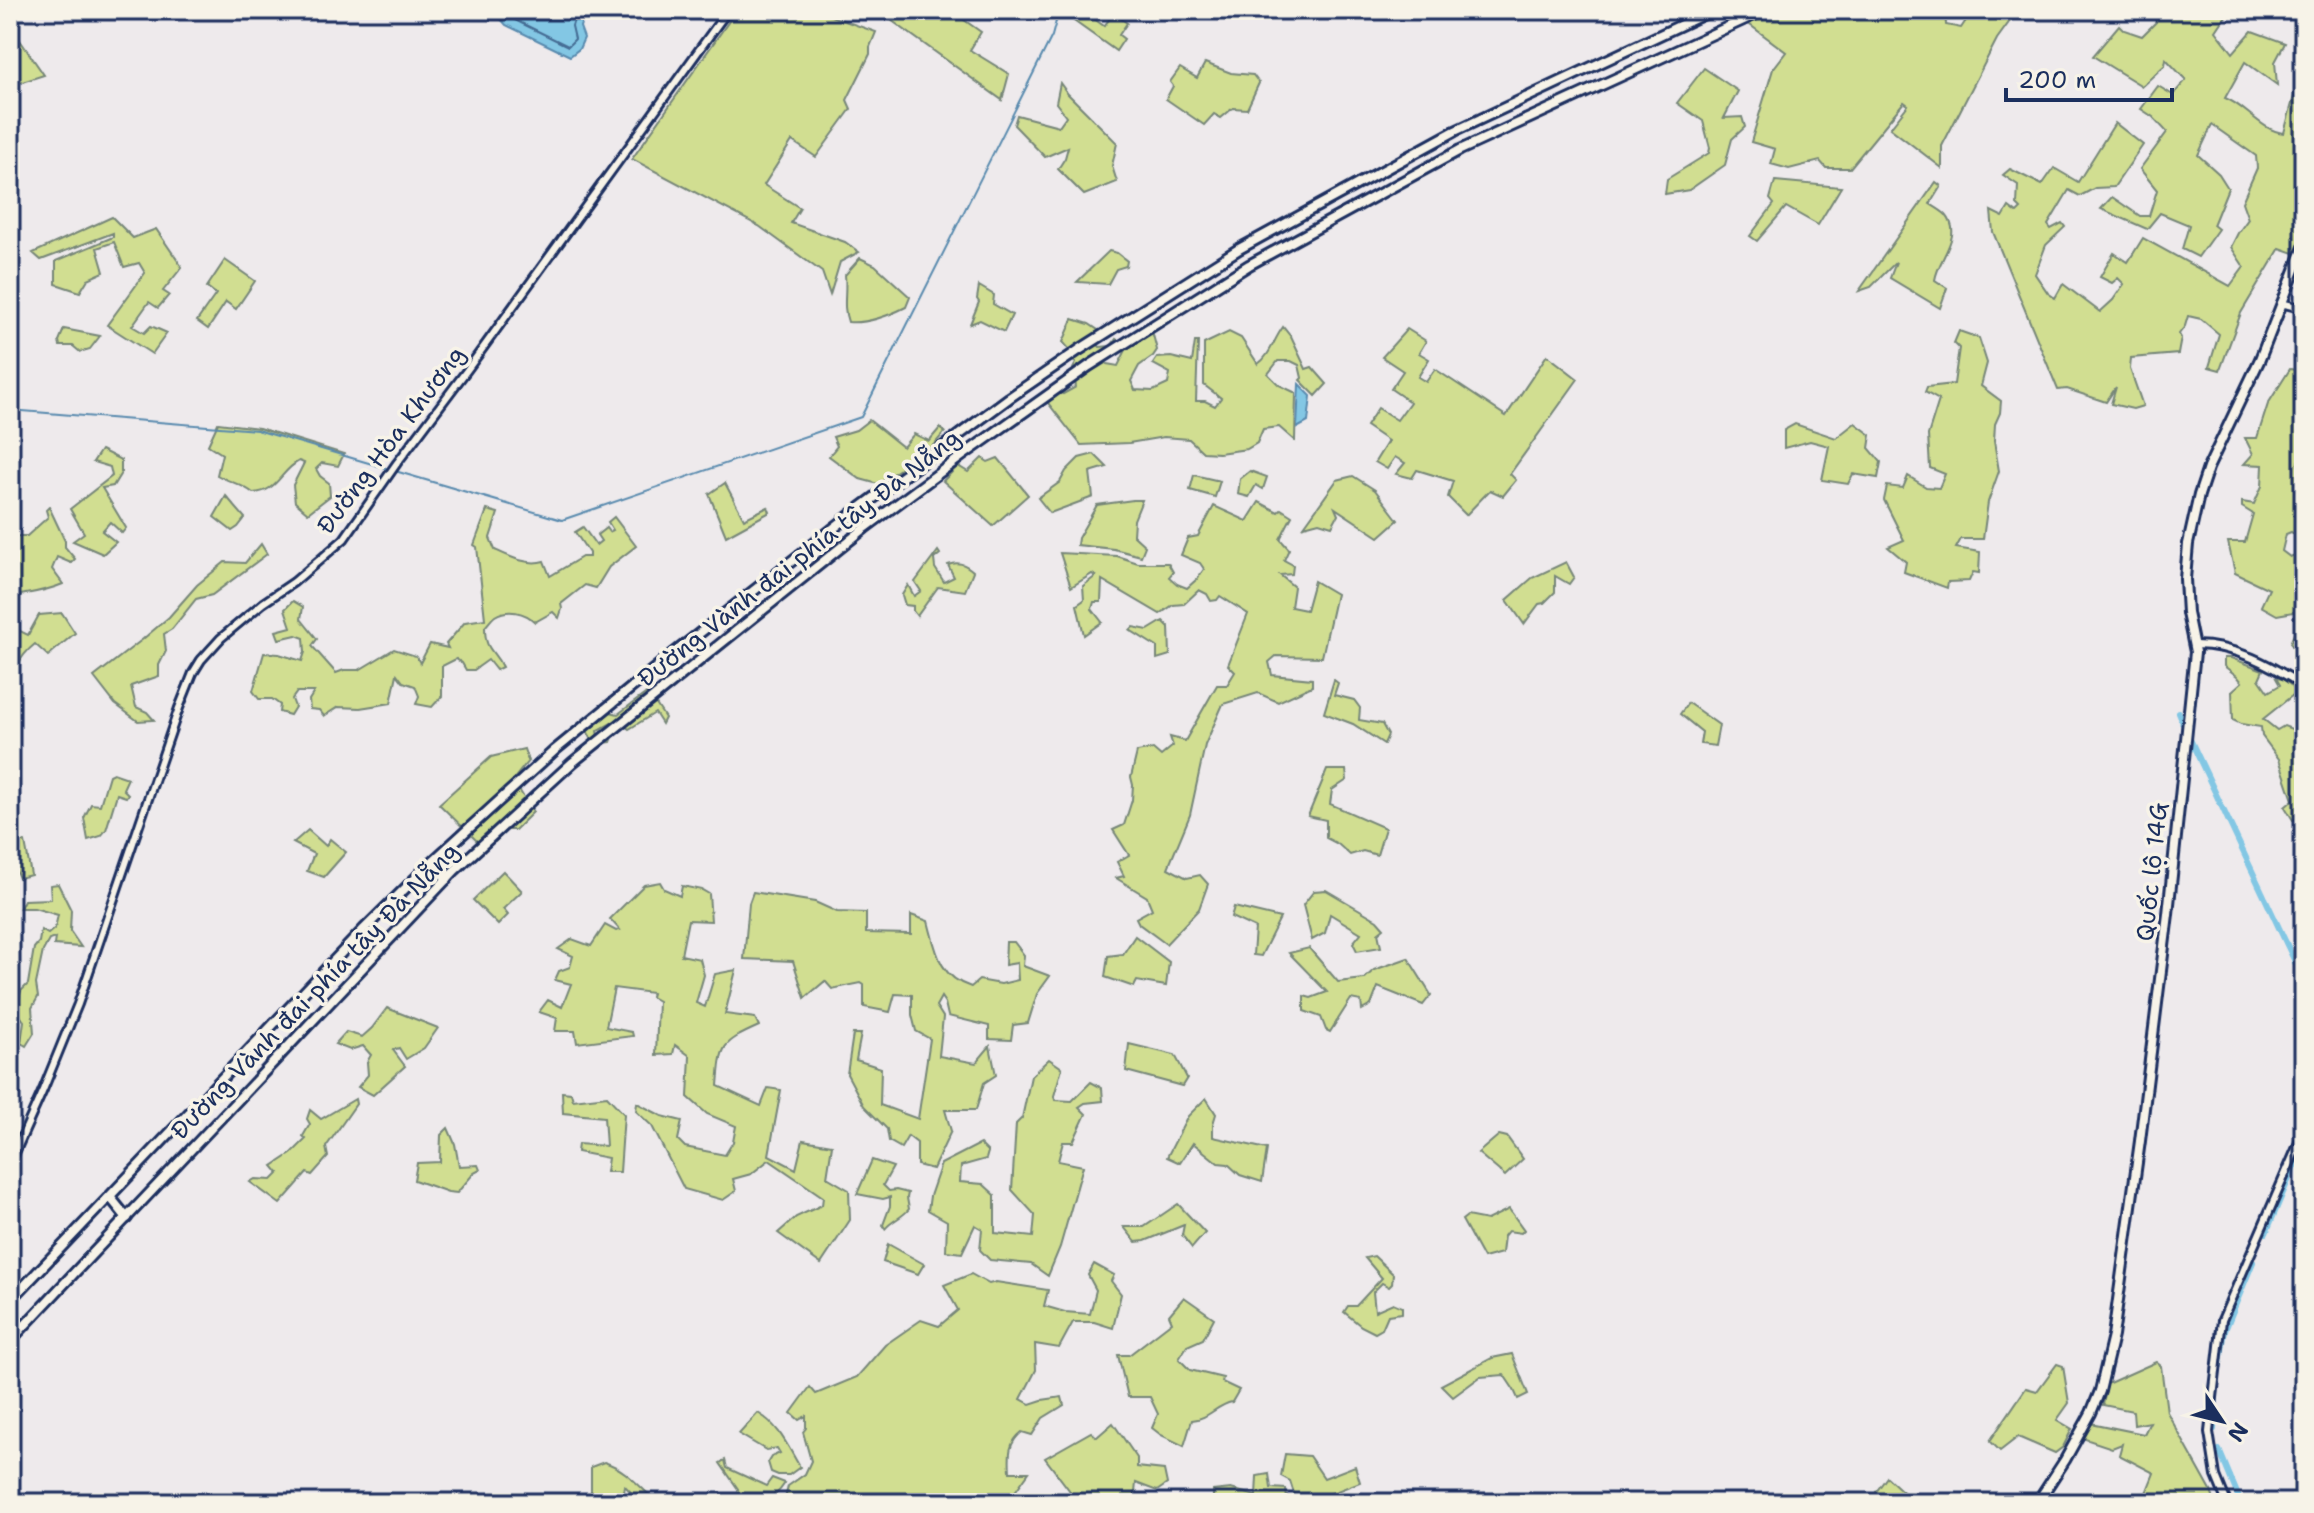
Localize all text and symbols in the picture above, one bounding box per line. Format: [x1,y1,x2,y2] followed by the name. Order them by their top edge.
[2006,52,2172,102] scale bar
[2018,64,2096,96] text: 200 m
[310,339,472,541] street label: Đường Hòa Khương
[631,422,967,694] street label: Đường Vành đai phía tây Đà Nẵng
[2129,801,2175,943] street label: Quốc lộ 14G
[164,835,466,1147] street label: Đường Vành đai phía tây Đà Nẵng
[2182,1381,2262,1461] north arrow
[2221,1417,2255,1448] text: N

